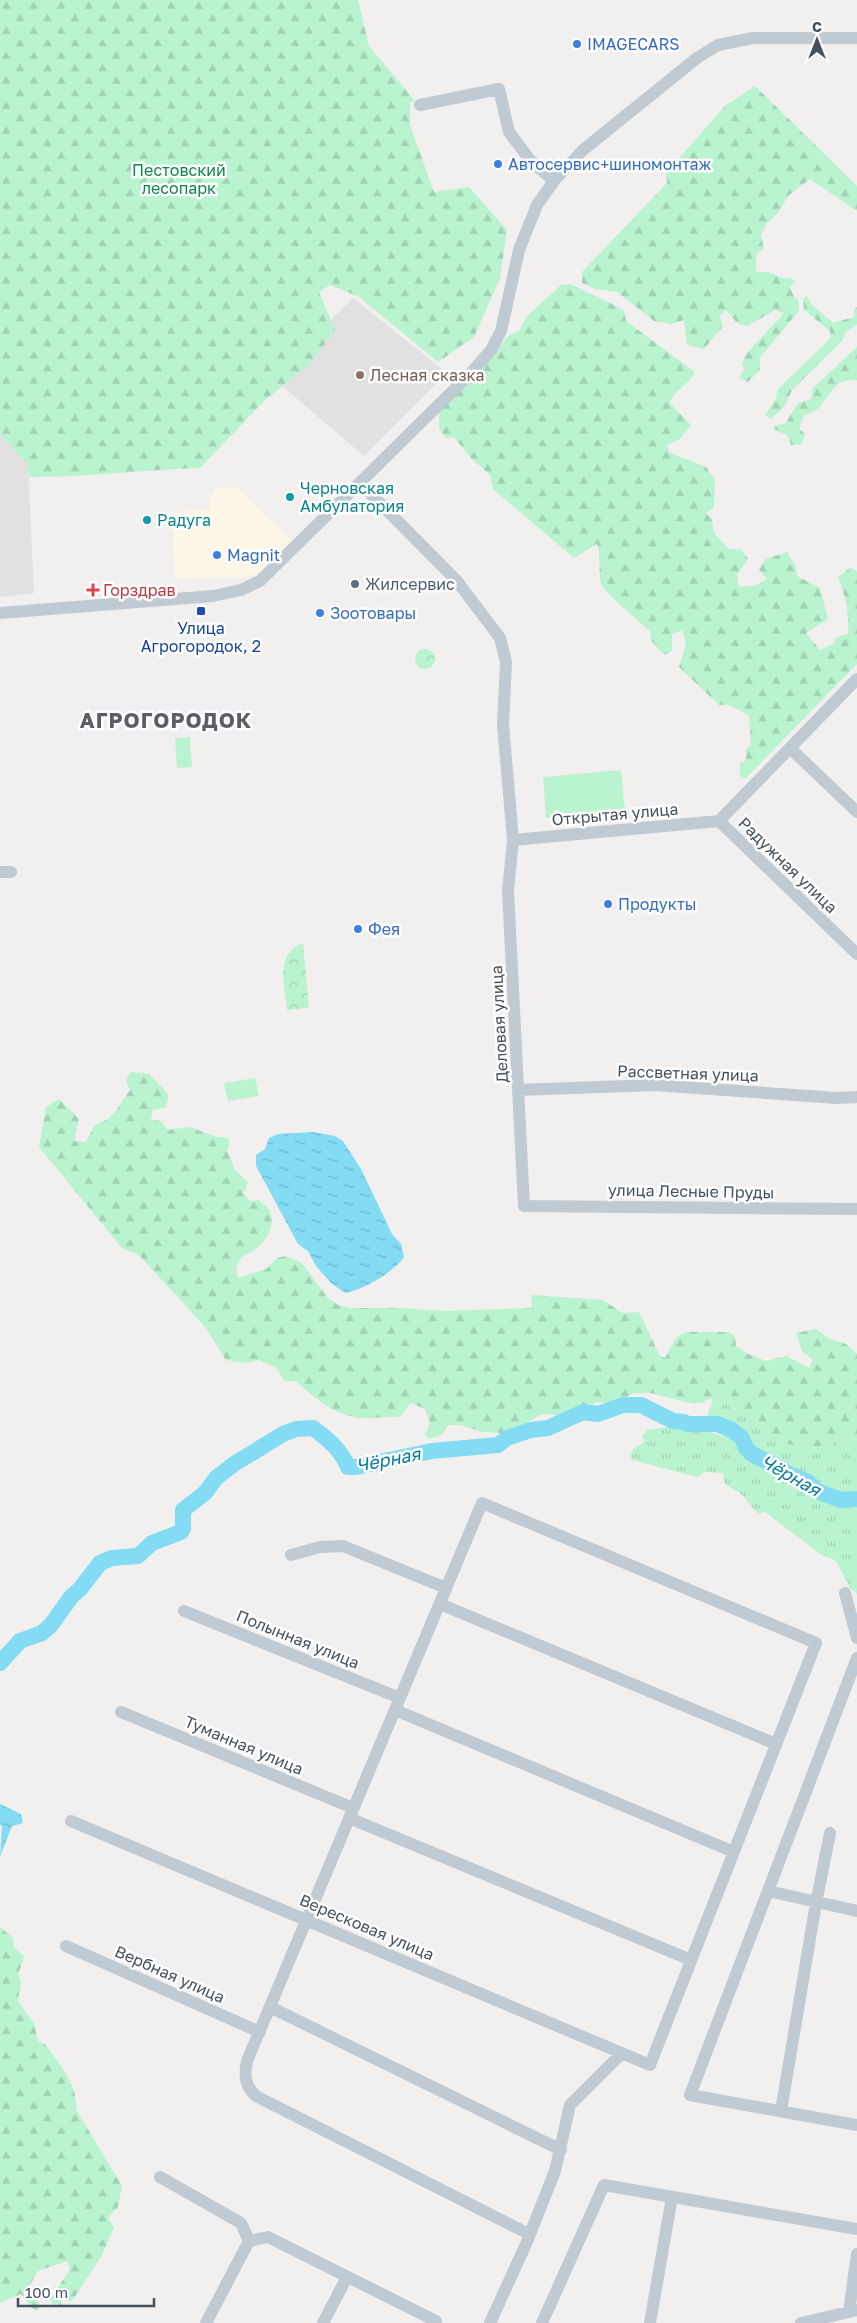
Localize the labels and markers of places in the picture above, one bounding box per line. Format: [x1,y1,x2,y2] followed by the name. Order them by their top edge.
[587,34,680,54] place label: IMAGECARS
[571,38,583,50] marker: IMAGECARS
[508,154,712,174] place label: Автосервис+шиномонтаж
[492,158,504,170] marker: Автосервис+шиномонтаж
[370,365,485,385] place label: Лесная сказка
[354,369,366,381] marker: Лесная сказка
[300,478,404,516] place label: Черновская Амбулатория
[284,491,296,503] marker: Черновская Амбулатория
[157,510,211,530] place label: Радуга
[141,514,153,526] marker: Радуга
[227,545,280,565] place label: Magnit
[211,549,223,561] marker: Magnit
[365,574,455,594] place label: Жилсервис
[349,578,361,590] marker: Жилсервис
[103,580,176,600] place label: Горздрав
[87,584,99,596] marker: Горздрав
[330,603,416,623] place label: Зоотовары
[195,605,207,617] marker: Улица Агрогородок, 2
[314,607,326,619] marker: Зоотовары
[141,618,261,656] place label: Улица Агрогородок, 2
[618,894,696,914] place label: Продукты
[602,898,614,910] marker: Продукты
[368,919,400,939] place label: Фея
[352,923,364,935] marker: Фея

